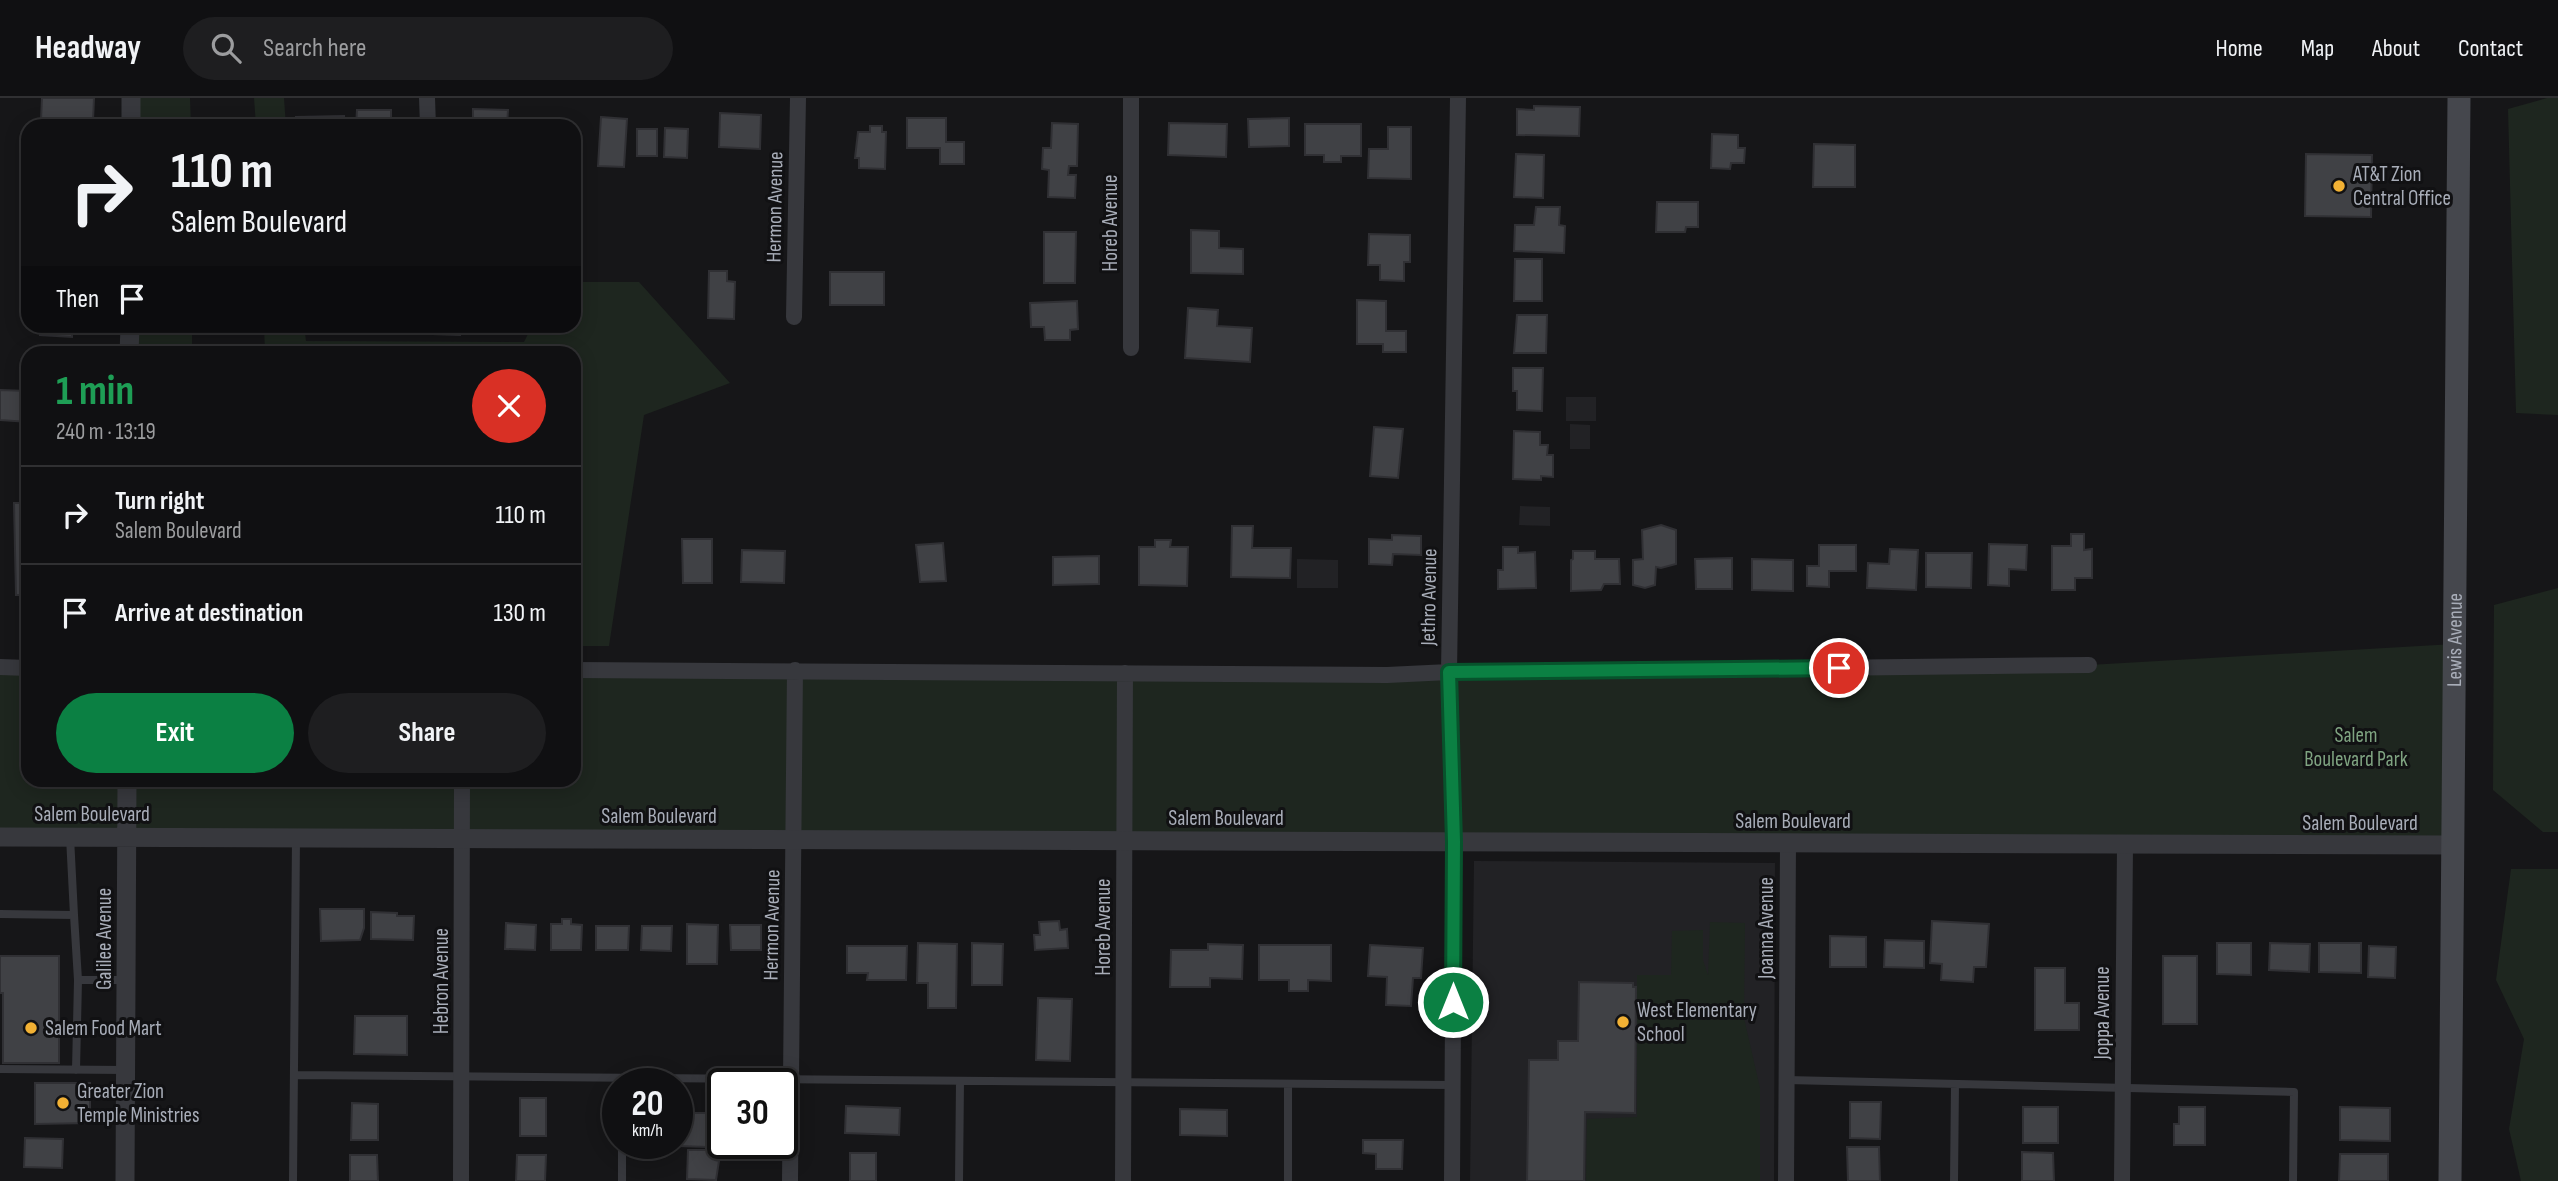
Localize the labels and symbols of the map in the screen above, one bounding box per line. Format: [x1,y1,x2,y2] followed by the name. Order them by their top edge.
[762,151,788,263] street label: Hermon Avenue
[2352,162,2451,211] place label: AT&T Zion Central Office
[1098,175,1123,271] street label: Horeb Avenue
[2331,178,2347,194] marker: AT&T Zion Central Office
[1416,548,1442,647] street label: Jethro Avenue
[2442,593,2467,687] street label: Lewis Avenue
[1809,638,1869,698] pin
[2304,723,2408,772] park label: Salem Boulevard Park
[34,802,150,827] street label: Salem Boulevard
[601,804,717,829] street label: Salem Boulevard
[1168,806,1284,831] street label: Salem Boulevard
[1735,809,1851,834] street label: Salem Boulevard
[2302,811,2418,836] street label: Salem Boulevard
[759,869,785,981] street label: Hermon Avenue
[1754,877,1779,980] street label: Joanna Avenue
[1091,879,1116,975] street label: Horeb Avenue
[92,888,117,990] street label: Galilee Avenue
[429,928,454,1034] street label: Hebron Avenue
[1416,965,1490,1039] position arrow
[2090,966,2115,1061] street label: Joppa Avenue
[1637,998,1757,1047] place label: West Elementary School
[1615,1014,1631,1030] marker: West Elementary School
[45,1016,162,1041] place label: Salem Food Mart
[23,1020,39,1036] marker: Salem Food Mart
[707,1068,798,1159] speed limit sign: 30
[77,1079,200,1128] place label: Greater Zion Temple Ministries
[55,1095,71,1111] marker: Greater Zion Temple Ministries

